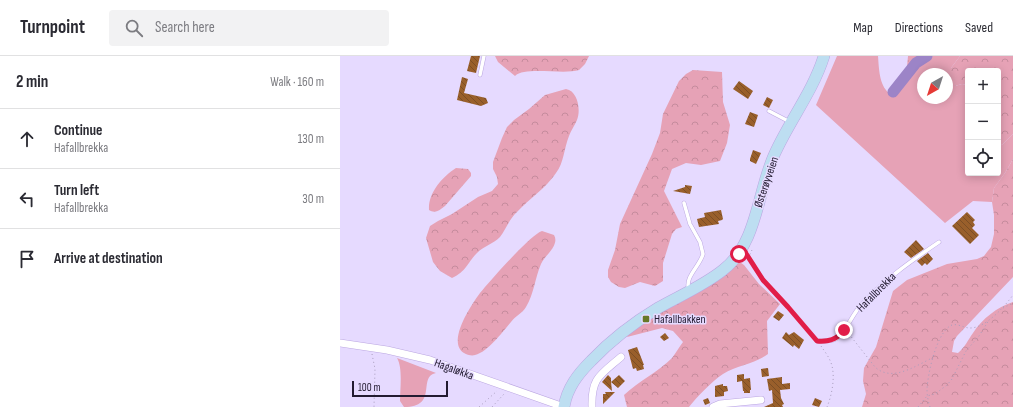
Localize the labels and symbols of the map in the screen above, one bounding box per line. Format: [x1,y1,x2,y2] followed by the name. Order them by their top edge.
[917,68,953,104] north arrow
[751,155,782,210] street label: Østerøyveien
[730,245,748,263] route start
[853,269,900,315] street label: Hafallbrekka
[654,312,706,327] place label: Hafallbakken
[641,314,651,324] marker: Hafallbakken
[835,321,853,339] route end
[432,355,476,384] street label: Hagaløkka
[352,379,448,398] scale bar

